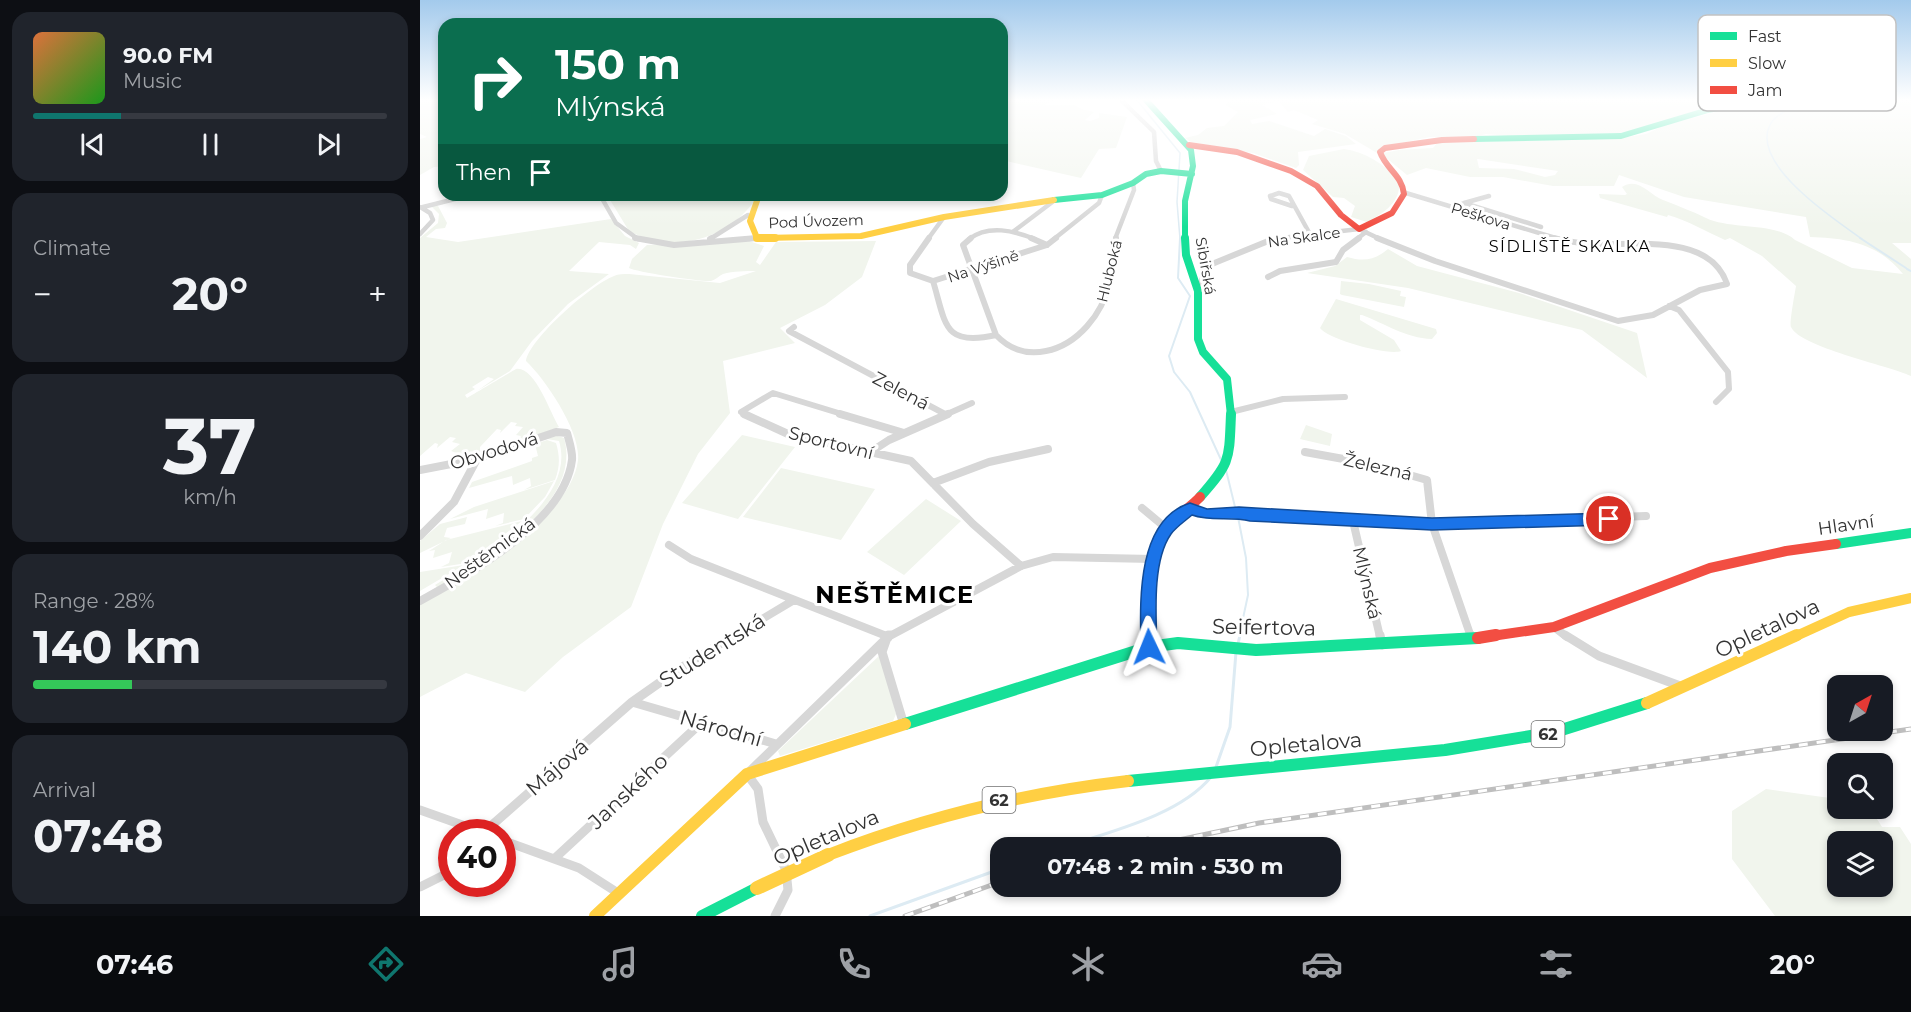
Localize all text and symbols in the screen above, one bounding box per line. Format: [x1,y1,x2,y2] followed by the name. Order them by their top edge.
[1698,15,1896,111] legend
[1748,27,1782,46] text: Fast
[555,38,681,90] text: 150 m
[123,42,213,69] text: 90.0 FM
[456,42,534,120] icon: right
[1748,54,1786,73] text: Slow
[123,69,182,93] text: Music
[1747,81,1782,100] text: Jam
[555,90,666,123] text: Mlýnská
[76,128,109,161] icon: previous
[194,128,227,161] icon: pause
[312,128,345,161] icon: next
[524,156,557,189] icon: arrive
[456,159,512,186] text: Then
[1449,198,1513,234] street label: Peškova
[768,210,864,232] street label: Pod Úvozem
[1266,222,1342,252] street label: Na Skalce
[33,236,111,260] text: Climate
[1192,236,1220,296] street label: Sibiřská
[1489,237,1651,256] district label: SÍDLIŠTĚ SKALKA
[1092,238,1126,304] street label: Hluboká
[945,246,1021,286] street label: Na Výšině
[172,266,248,321] text: 20°
[33,274,52,314] text: −
[368,274,387,314] text: +
[869,367,933,415] street label: Zelená
[163,398,257,494] text: 37
[786,422,877,464] street label: Sportovní
[447,427,541,475] street label: Obvodová
[1341,448,1415,486] street label: Železná
[183,485,237,509] text: km/h
[1583,493,1634,544] pin
[1592,502,1625,535] icon: arrive
[1816,510,1877,540] street label: Hlavní
[440,513,540,593] street label: Neštěmická
[1348,545,1386,621] street label: Mlýnská
[815,580,975,609] district label: NEŠTĚMICE
[33,589,154,613] text: Range · 28%
[1711,593,1823,663] street label: Opletalova
[654,608,770,692] street label: Studentská
[1212,614,1316,640] street label: Seifertova
[1117,615,1181,679] position arrow
[33,619,201,674] text: 140 km
[1827,675,1893,741] north arrow
[1827,675,1893,897] map controls
[677,704,767,752] street label: Národní
[1532,721,1564,747] road number: 62
[1249,727,1363,761] street label: Opletalova
[521,733,593,801] street label: Májová
[582,748,673,835] street label: Janského
[1827,753,1893,819] button: search
[33,778,96,802] text: Arrival
[982,787,1016,813] road number: 62
[769,804,883,870] street label: Opletalova
[33,808,163,863] text: 07:48
[438,819,516,897] speed limit sign: 40
[1827,831,1893,897] button: layers
[1047,853,1284,880] text: 07:48 · 2 min · 530 m
[365,943,407,985] icon: directions
[599,943,641,985] icon: music
[833,943,875,985] icon: phone
[1067,943,1109,985] icon: climate
[1301,943,1343,985] icon: car
[1535,943,1577,985] icon: filters
[96,948,173,981] text: 07:46
[1769,948,1815,981] text: 20°

